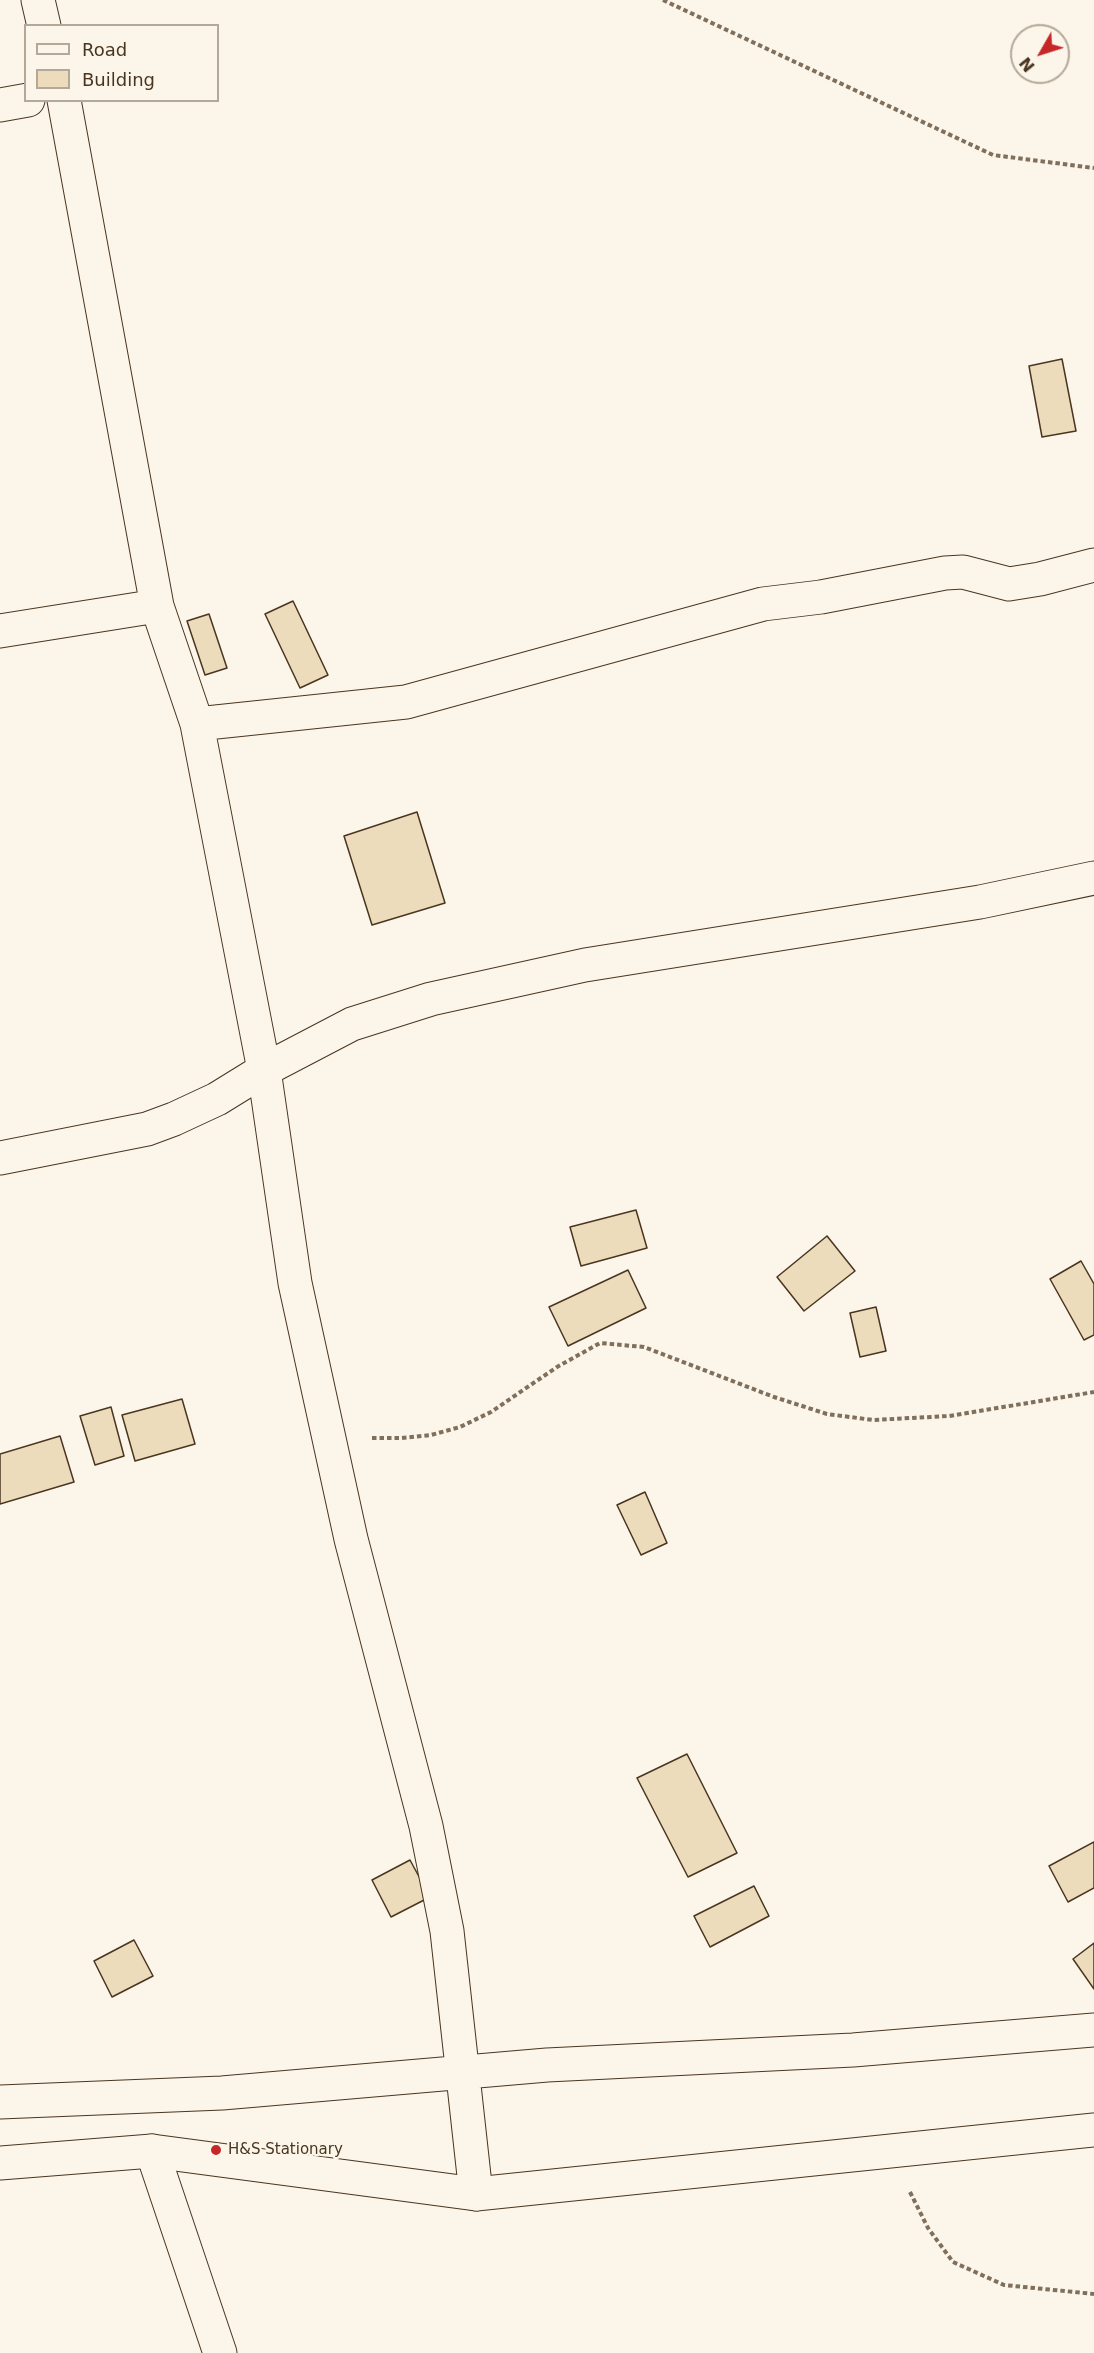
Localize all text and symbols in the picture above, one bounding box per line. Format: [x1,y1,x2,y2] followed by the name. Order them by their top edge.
[24,24,219,102] legend
[1010,24,1070,84] north arrow
[82,39,127,60] text: Road
[1016,53,1039,76] text: N
[82,69,155,90] text: Building
[228,2141,343,2159] place label: H&S Stationary
[209,2143,223,2157] marker: H&S Stationary

